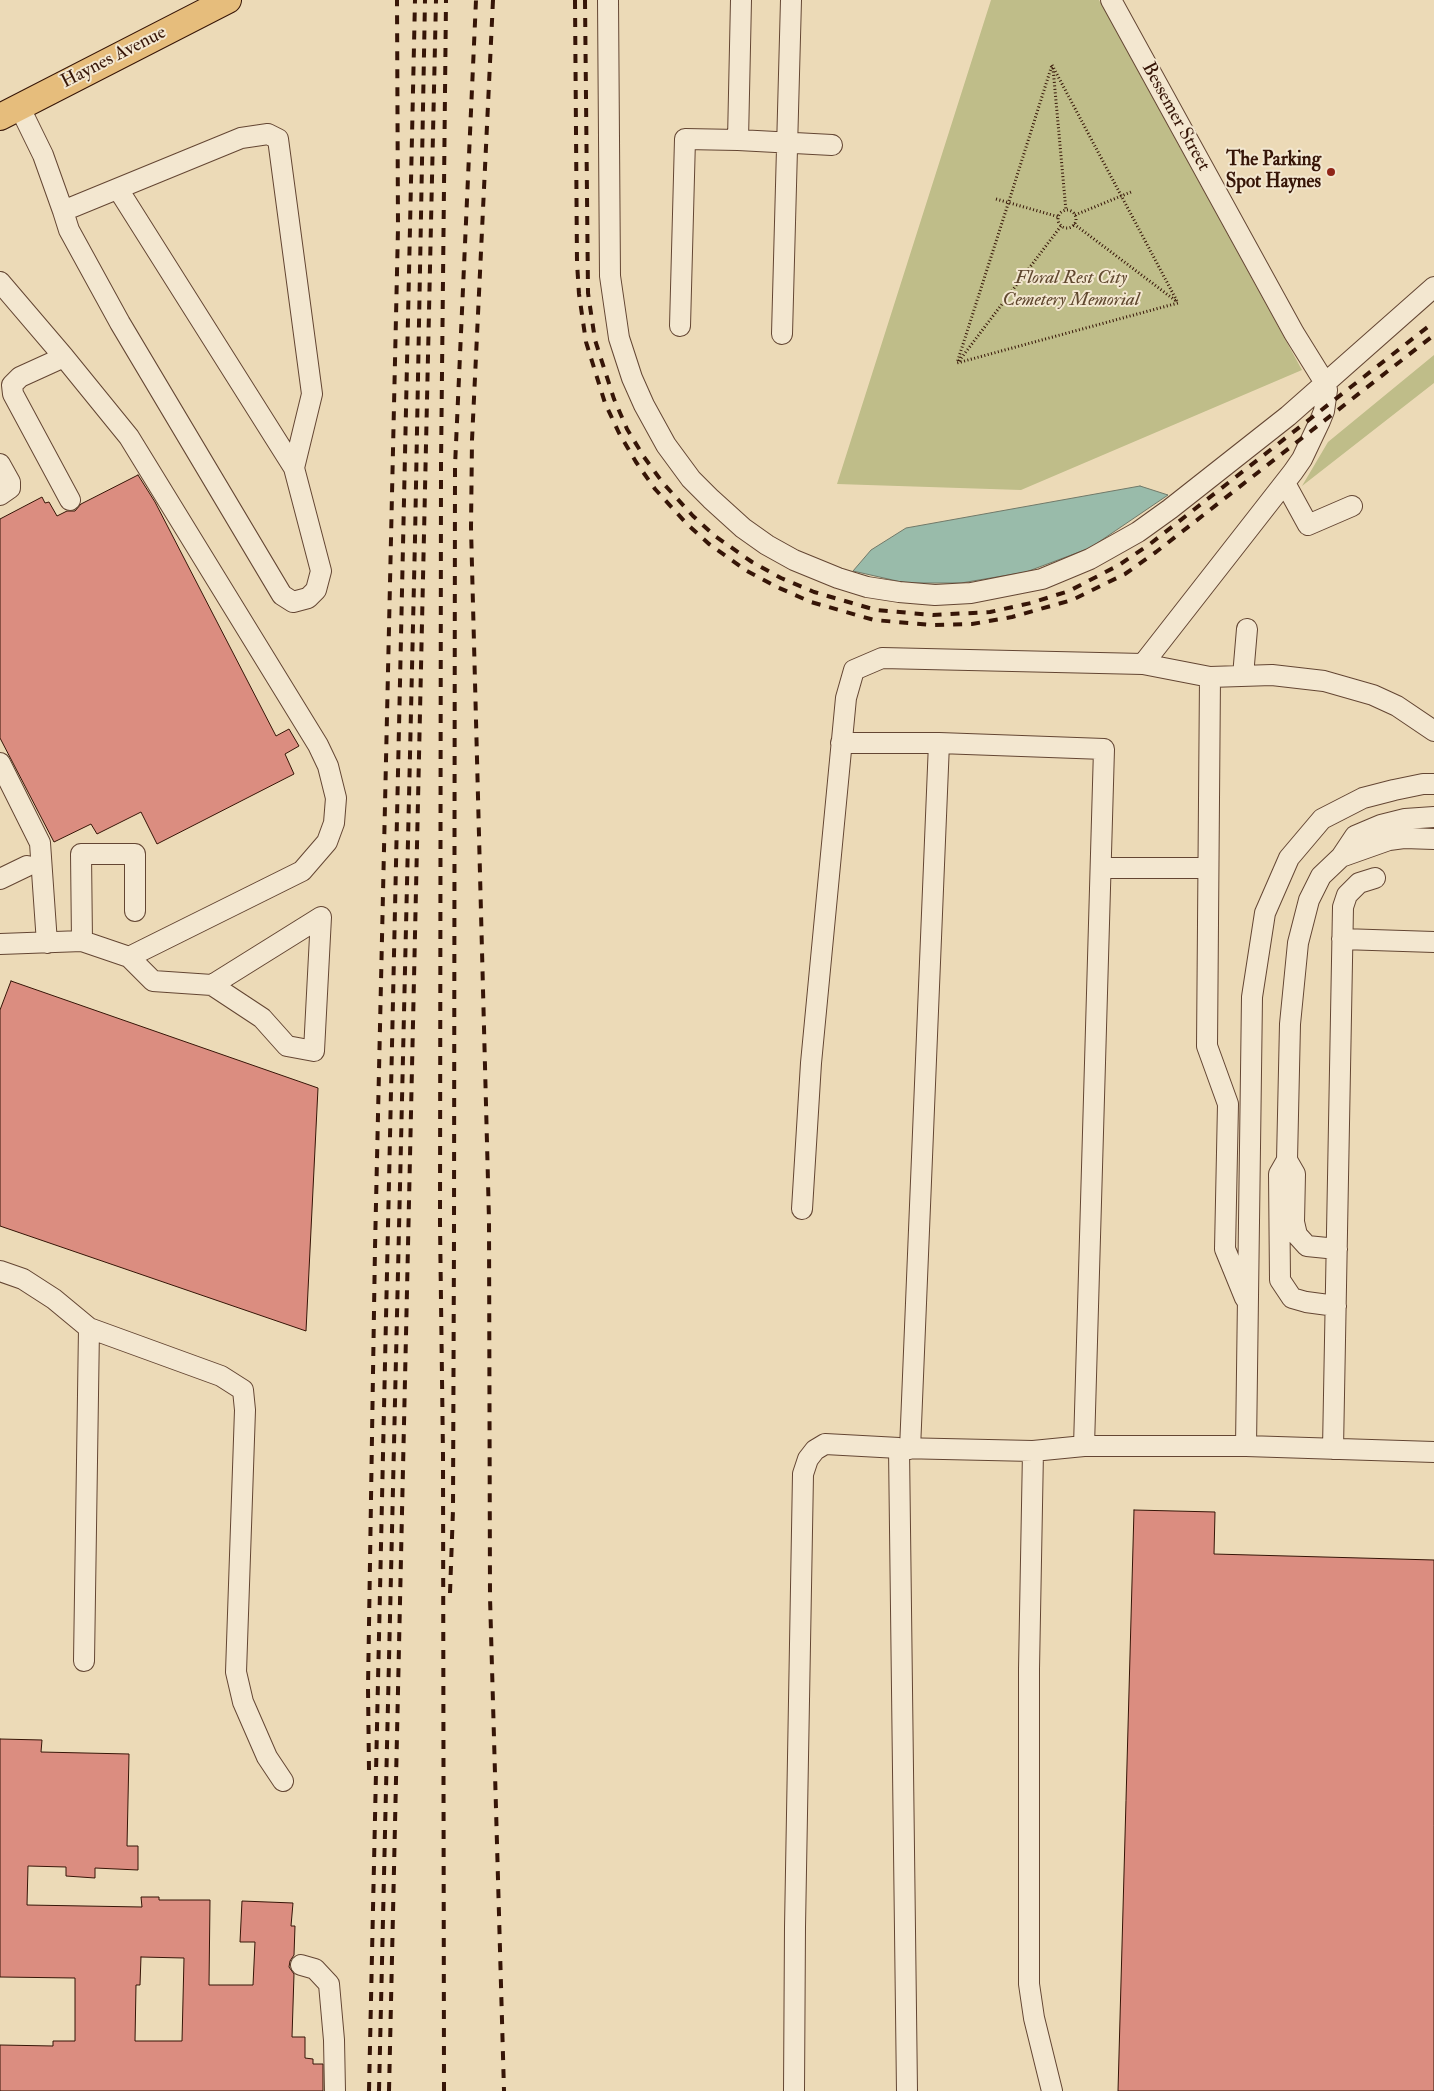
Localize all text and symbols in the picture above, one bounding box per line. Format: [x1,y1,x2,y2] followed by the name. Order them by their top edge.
[58,22,170,94] street label: Haynes Avenue
[1136,59,1214,175] street label: Bessemer Street
[1226,150,1321,194] place label: The Parking Spot Haynes
[1325,166,1337,178] marker: The Parking Spot Haynes
[1003,268,1139,312] park label: Floral Rest City Cemetery Memorial

